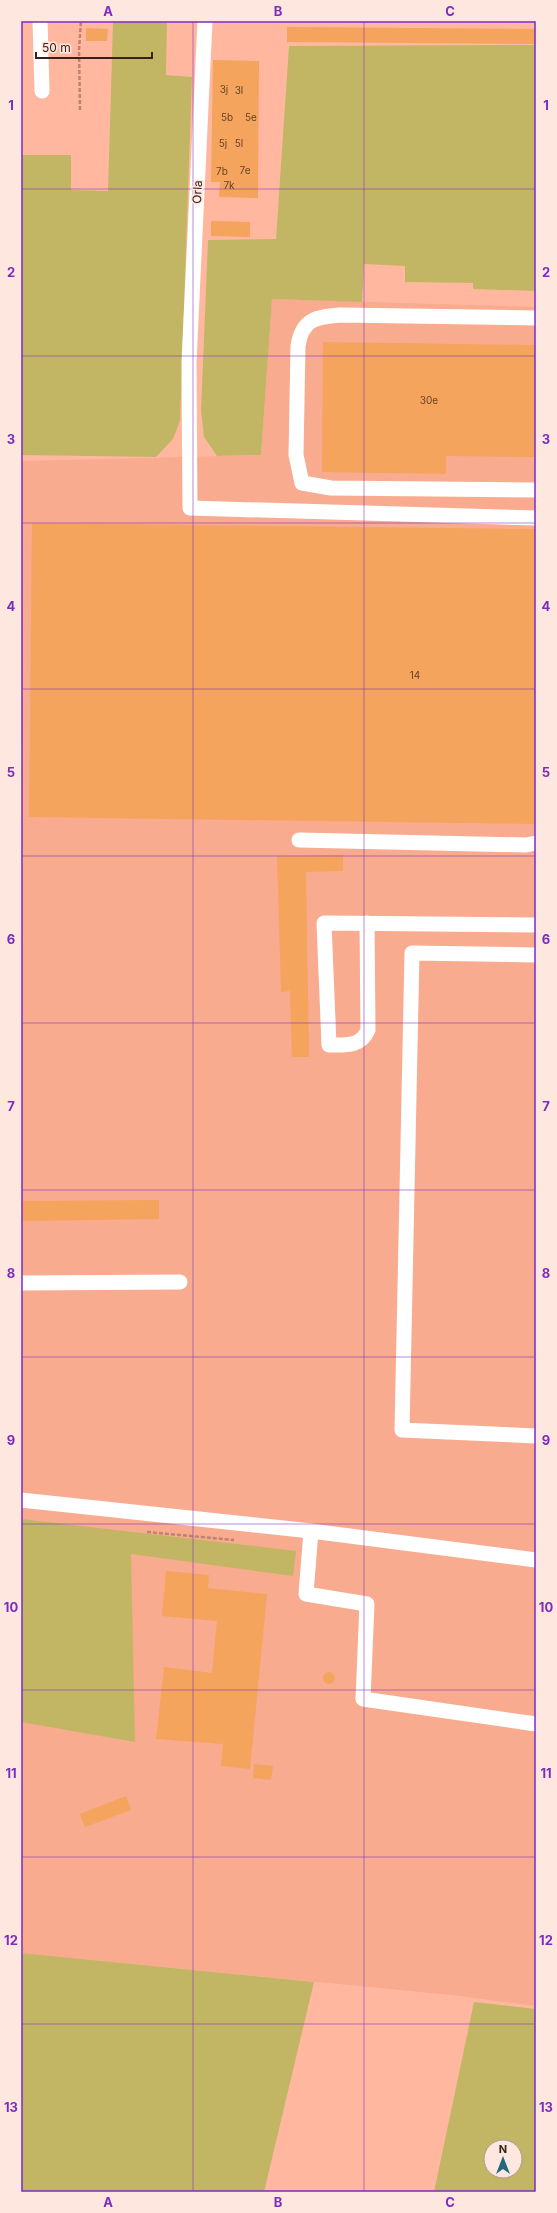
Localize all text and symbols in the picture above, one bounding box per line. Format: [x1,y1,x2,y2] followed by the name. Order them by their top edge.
[103,3,113,19] text: A
[274,3,283,19] text: B
[445,3,455,19] text: C
[36,34,152,60] scale bar
[42,40,71,55] text: 50 m
[220,83,228,95] house number: 3j
[235,84,243,96] house number: 3l
[8,97,14,113] text: 1
[543,97,549,113] text: 1
[221,111,233,123] house number: 5b
[245,111,257,123] house number: 5e
[219,137,227,149] house number: 5j
[235,137,243,149] house number: 5l
[240,164,251,176] house number: 7e
[216,165,228,177] house number: 7b
[223,179,235,191] house number: 7k
[189,180,205,204] street label: Orla
[7,264,15,280] text: 2
[542,264,550,280] text: 2
[420,394,438,406] house number: 30e
[7,431,15,447] text: 3
[542,431,550,447] text: 3
[7,598,16,614] text: 4
[542,598,551,614] text: 4
[410,669,420,681] house number: 14
[7,764,15,780] text: 5
[542,764,550,780] text: 5
[7,931,15,947] text: 6
[542,931,550,947] text: 6
[7,1098,15,1114] text: 7
[542,1098,550,1114] text: 7
[7,1265,15,1281] text: 8
[542,1265,550,1281] text: 8
[7,1432,15,1448] text: 9
[542,1432,550,1448] text: 9
[4,1599,18,1615] text: 10
[539,1599,553,1615] text: 10
[5,1765,17,1781] text: 11
[540,1765,552,1781] text: 11
[4,1932,18,1948] text: 12
[539,1932,553,1948] text: 12
[4,2099,18,2115] text: 13
[539,2099,553,2115] text: 13
[483,2139,523,2179] north arrow
[499,2142,507,2156] text: N
[103,2194,113,2210] text: A
[274,2194,283,2210] text: B
[445,2194,455,2210] text: C

